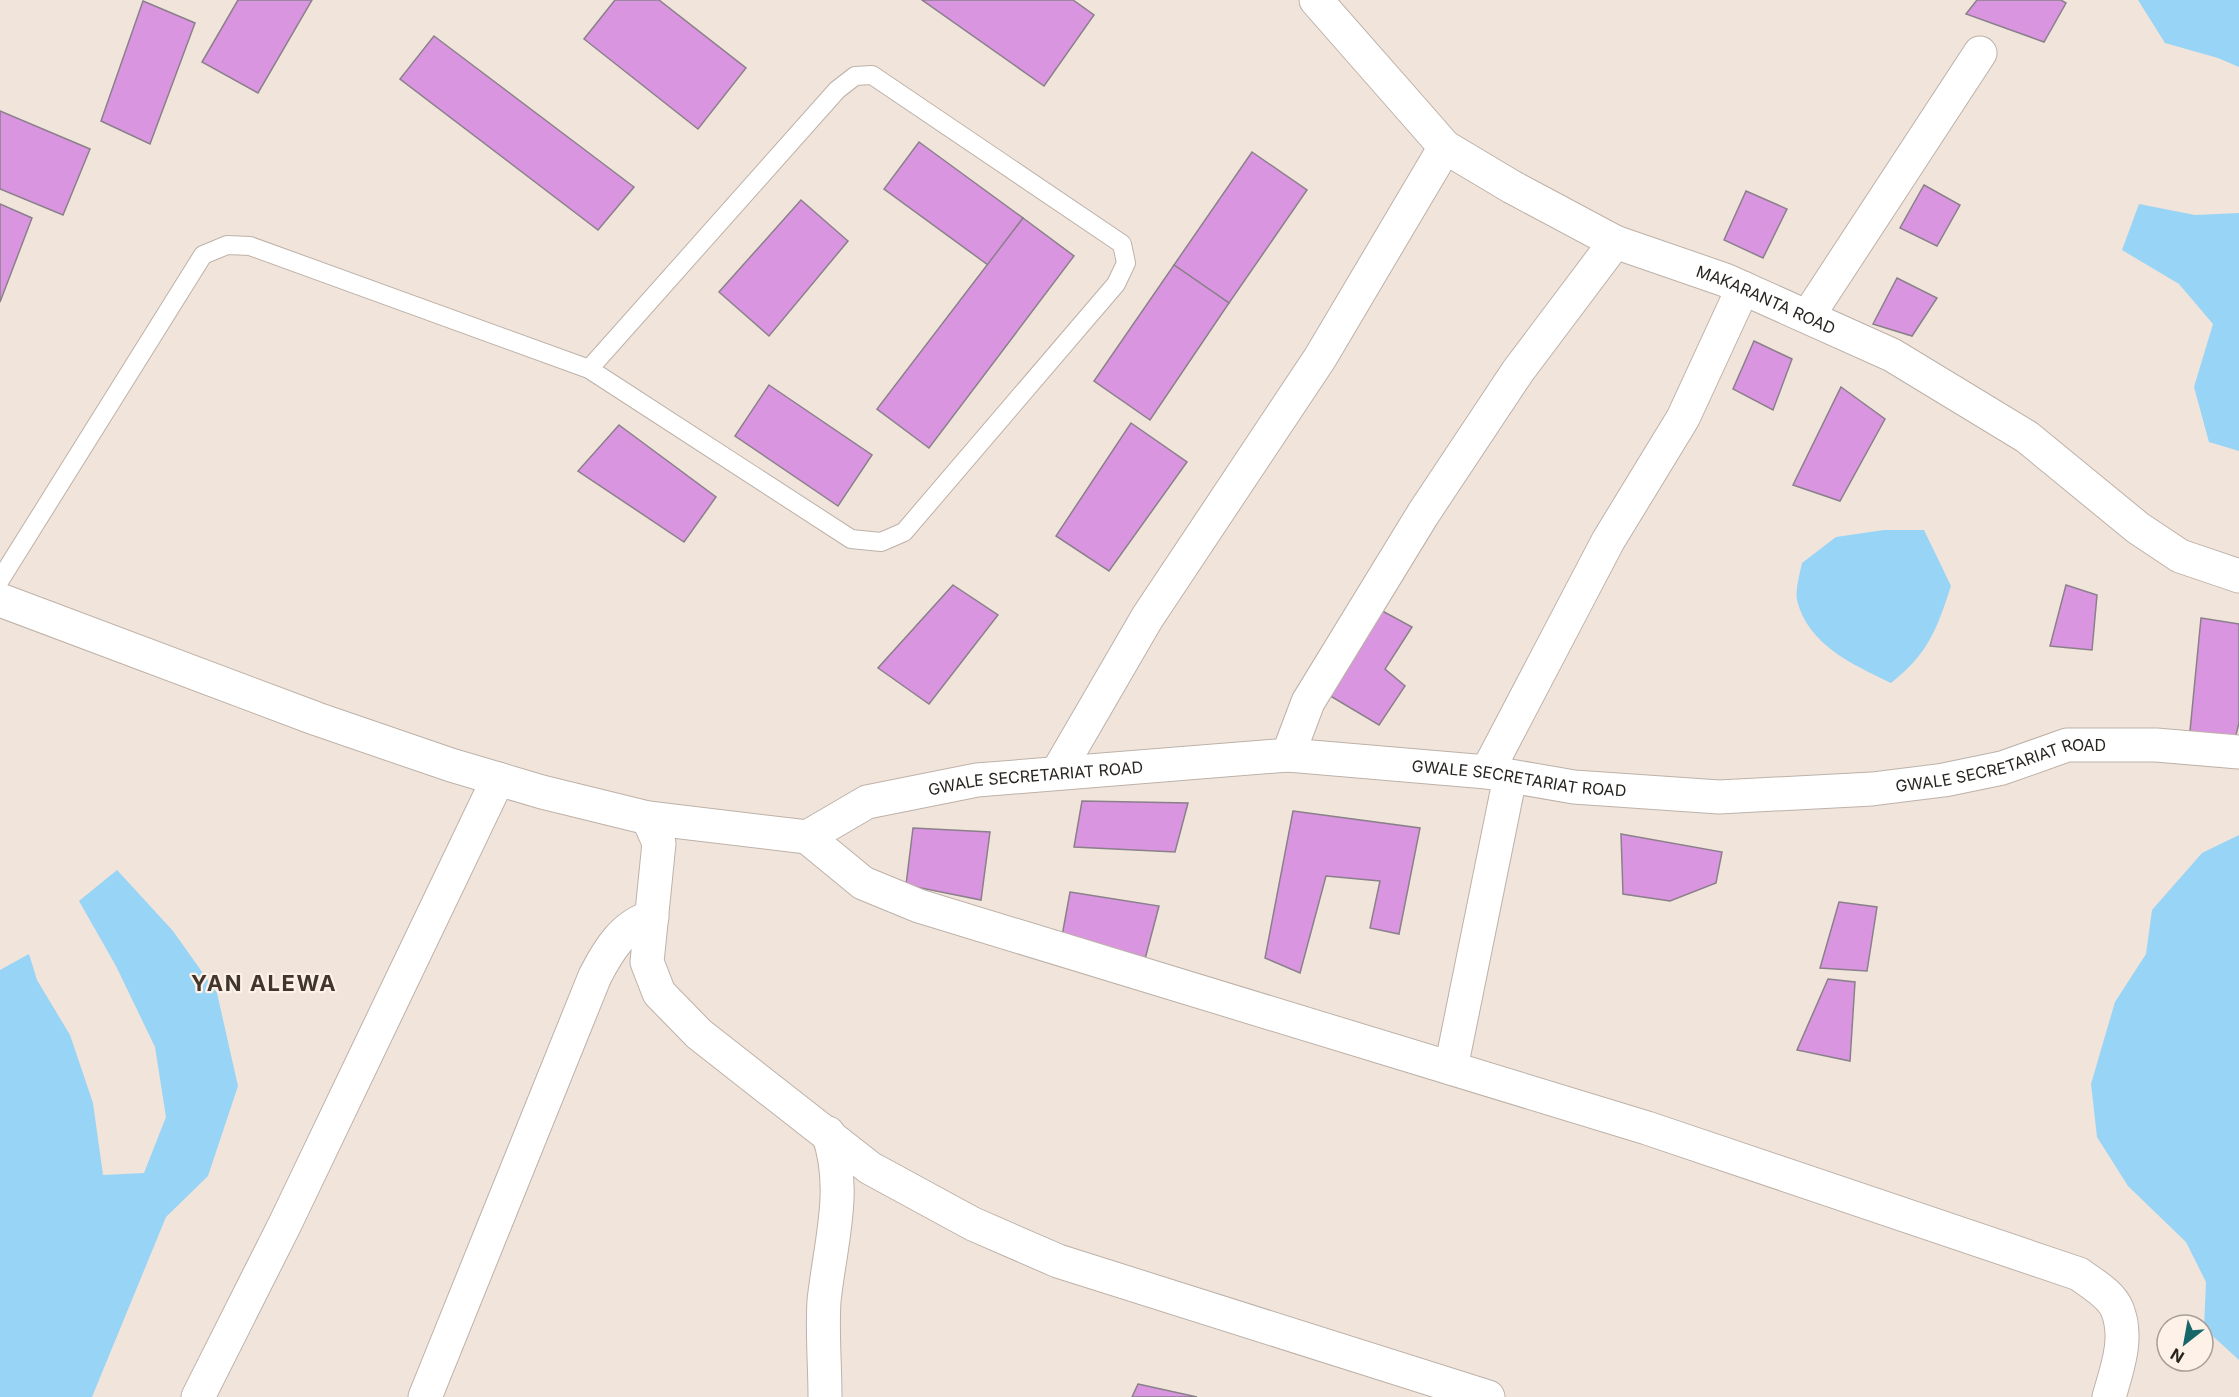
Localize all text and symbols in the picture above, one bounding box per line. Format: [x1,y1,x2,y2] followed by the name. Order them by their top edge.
[1694,261,1839,338] street label: MAKARANTA ROAD
[1894,734,2106,796] street label: GWALE SECRETARIAT ROAD
[1411,756,1627,801] street label: GWALE SECRETARIAT ROAD
[926,757,1144,800] street label: GWALE SECRETARIAT ROAD
[191,970,337,996] district label: YAN ALEWA
[2155,1313,2215,1373] north arrow
[2167,1344,2188,1368] text: N

